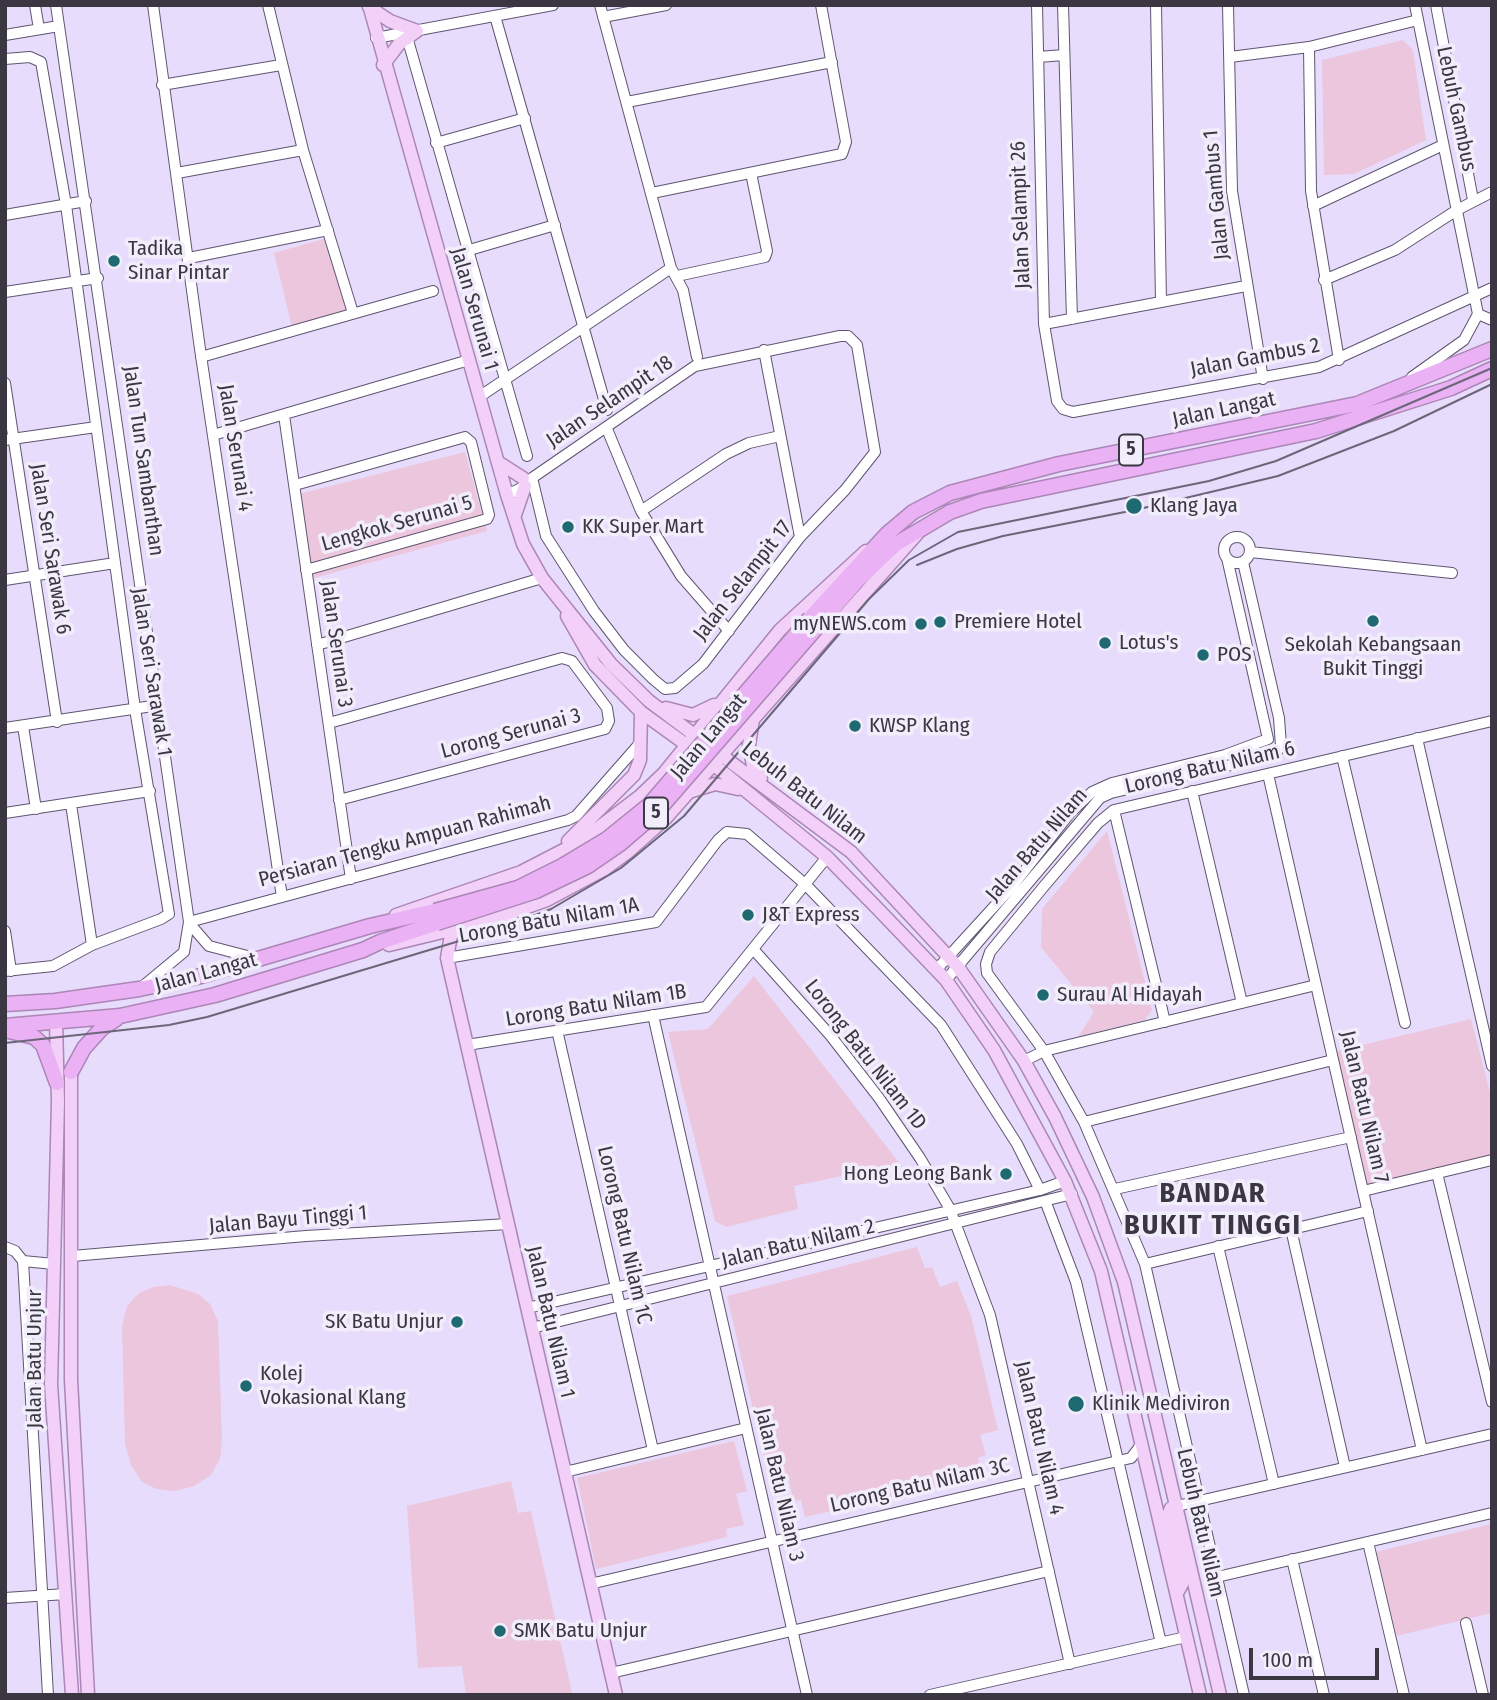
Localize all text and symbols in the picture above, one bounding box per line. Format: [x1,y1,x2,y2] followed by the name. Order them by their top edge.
[1430,44,1482,174] street label: Lebuh Gambus
[1199,129,1235,261] street label: Jalan Gambus 1
[1006,141,1036,289] street label: Jalan Selampit 26
[128,236,229,286] place label: Tadika Sinar Pintar
[444,245,504,373] street label: Jalan Serunai 1
[106,253,122,269] marker: Tadika Sinar Pintar
[1188,333,1322,383] street label: Jalan Gambus 2
[542,350,678,454] street label: Jalan Selampit 18
[117,364,169,558] street label: Jalan Tun Sambanthan
[213,383,257,513] street label: Jalan Serunai 4
[1170,387,1278,433] street label: Jalan Langat
[1119,435,1143,466] road number: 5
[24,462,76,636] street label: Jalan Seri Sarawak 6
[319,490,475,558] street label: Lengkok Serunai 5
[1150,493,1238,519] place label: Klang Jaya
[1124,496,1144,516] marker: Klang Jaya
[582,514,704,540] place label: KK Super Mart
[688,516,798,646] street label: Jalan Selampit 17
[560,519,576,535] marker: KK Super Mart
[315,579,357,709] street label: Jalan Serunai 3
[125,586,177,758] street label: Jalan Seri Sarawak 1
[954,609,1082,635] place label: Premiere Hotel
[793,611,907,637] place label: myNEWS.com
[1365,613,1381,629] marker: Sekolah Kebangsaan Bukit Tinggi
[932,614,948,630] marker: Premiere Hotel
[913,616,929,632] marker: myNEWS.com
[1119,630,1178,656] place label: Lotus's
[1285,632,1461,682] place label: Sekolah Kebangsaan Bukit Tinggi
[1097,635,1113,651] marker: Lotus's
[1217,642,1252,668] place label: POS
[1195,647,1211,663] marker: POS
[666,689,752,785] street label: Jalan Langat
[438,703,584,765] street label: Lorong Serunai 3
[869,713,970,739] place label: KWSP Klang
[847,718,863,734] marker: KWSP Klang
[736,736,872,850] street label: Lebuh Batu Nilam
[1123,736,1297,800] street label: Lorong Batu Nilam 6
[981,783,1093,907] street label: Jalan Batu Nilam
[256,791,554,893] street label: Persiaran Tengku Ampuan Rahimah
[644,798,668,828] road number: 5
[457,893,641,949] street label: Lorong Batu Nilam 1A
[762,902,860,928] place label: J&T Express
[740,907,756,923] marker: J&T Express
[152,947,260,999] street label: Jalan Langat
[799,975,931,1135] street label: Lorong Batu Nilam 1D
[504,979,688,1033] street label: Lorong Batu Nilam 1B
[1057,982,1202,1008] place label: Surau Al Hidayah
[1035,987,1051,1003] marker: Surau Al Hidayah
[1334,1028,1394,1186] street label: Jalan Batu Nilam 7
[591,1144,657,1326] street label: Lorong Batu Nilam 1C
[844,1161,992,1187] place label: Hong Leong Bank
[998,1166,1014,1182] marker: Hong Leong Bank
[1125,1177,1301,1243] district label: BANDAR BUKIT TINGGI
[208,1201,368,1239] street label: Jalan Bayu Tinggi 1
[719,1214,877,1274] street label: Jalan Batu Nilam 2
[520,1244,580,1400] street label: Jalan Batu Nilam 1
[22,1289,48,1429] street label: Jalan Batu Unjur
[325,1309,443,1335] place label: SK Batu Unjur
[449,1314,465,1330] marker: SK Batu Unjur
[1009,1359,1069,1517] street label: Jalan Batu Nilam 4
[260,1361,406,1411] place label: Kolej Vokasional Klang
[238,1378,254,1394] marker: Kolej Vokasional Klang
[1092,1391,1230,1417] place label: Klinik Mediviron
[1066,1394,1086,1414] marker: Klinik Mediviron
[749,1406,809,1564] street label: Jalan Batu Nilam 3
[1171,1446,1229,1600] street label: Lebuh Batu Nilam
[828,1453,1012,1519] street label: Lorong Batu Nilam 3C
[514,1618,647,1644] place label: SMK Batu Unjur
[492,1623,508,1639] marker: SMK Batu Unjur
[1252,1634,1382,1678] scale bar
[1262,1647,1313,1673] text: 100 m

